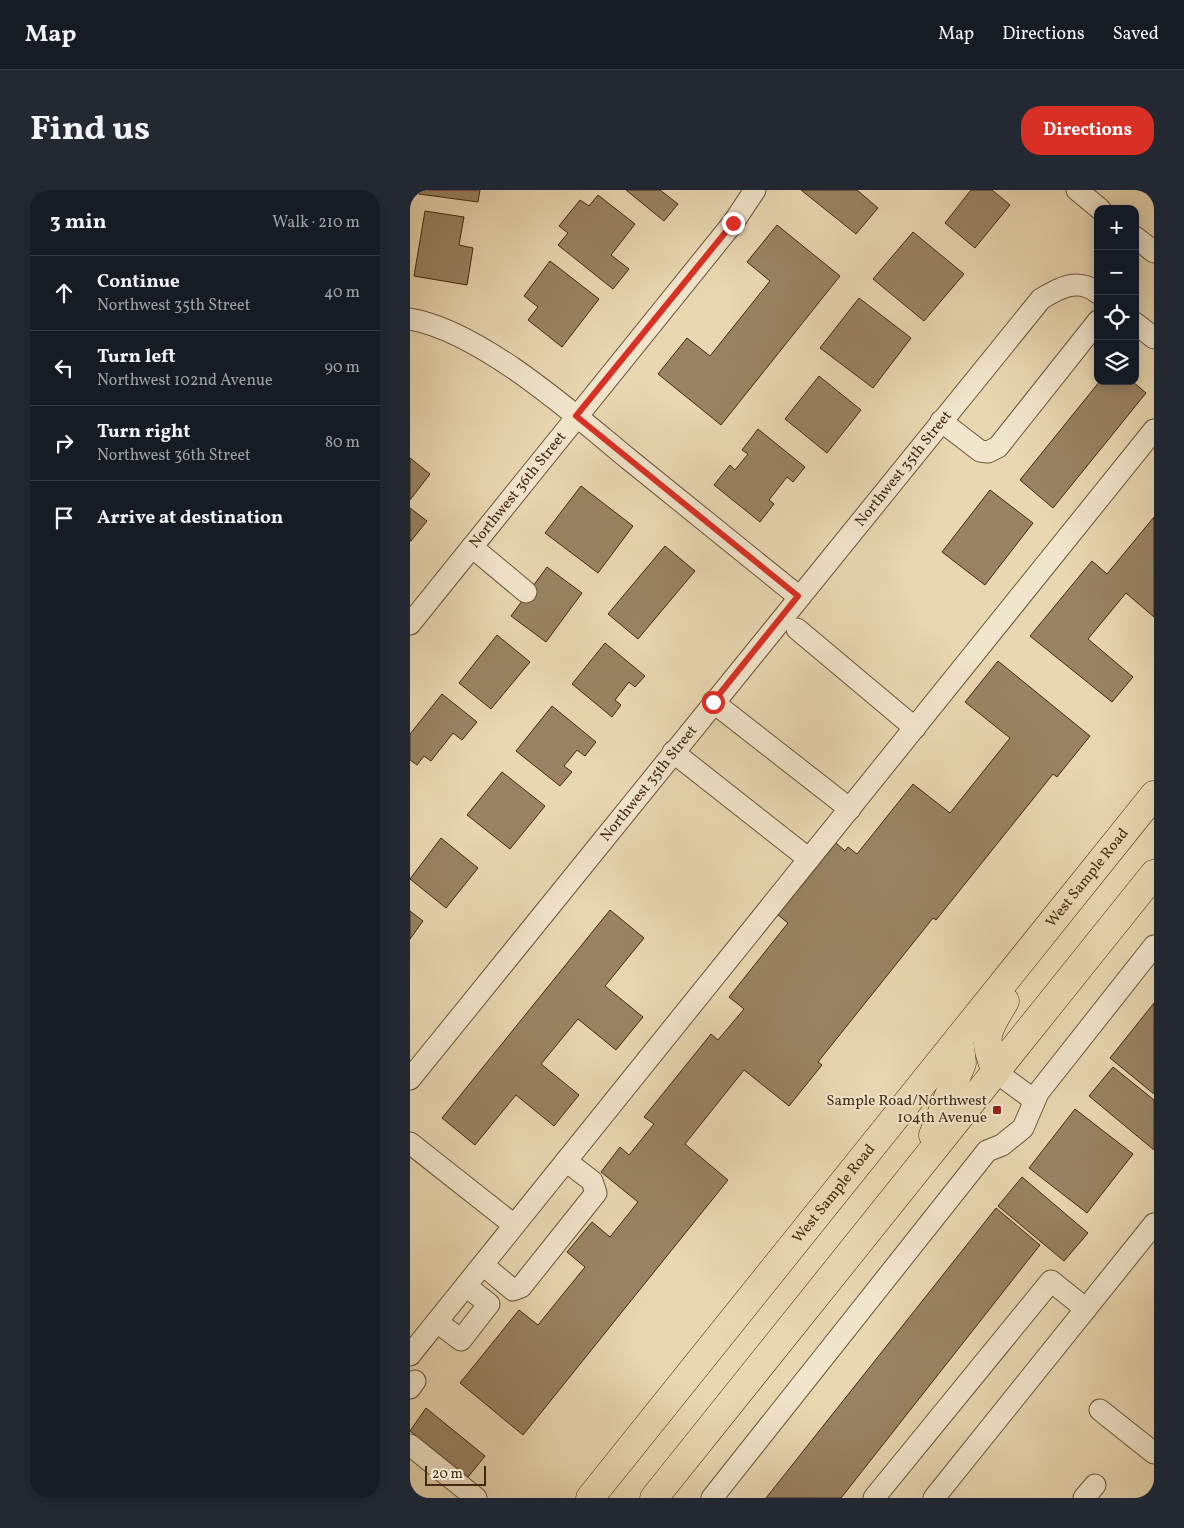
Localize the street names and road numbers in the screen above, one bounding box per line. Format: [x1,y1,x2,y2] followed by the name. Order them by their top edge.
[850,406,957,531] street label: Northwest 35th Street
[464,427,571,553] street label: Northwest 36th Street
[596,721,702,846] street label: Northwest 35th Street
[1041,824,1134,932] street label: West Sample Road
[788,1140,880,1248] street label: West Sample Road

